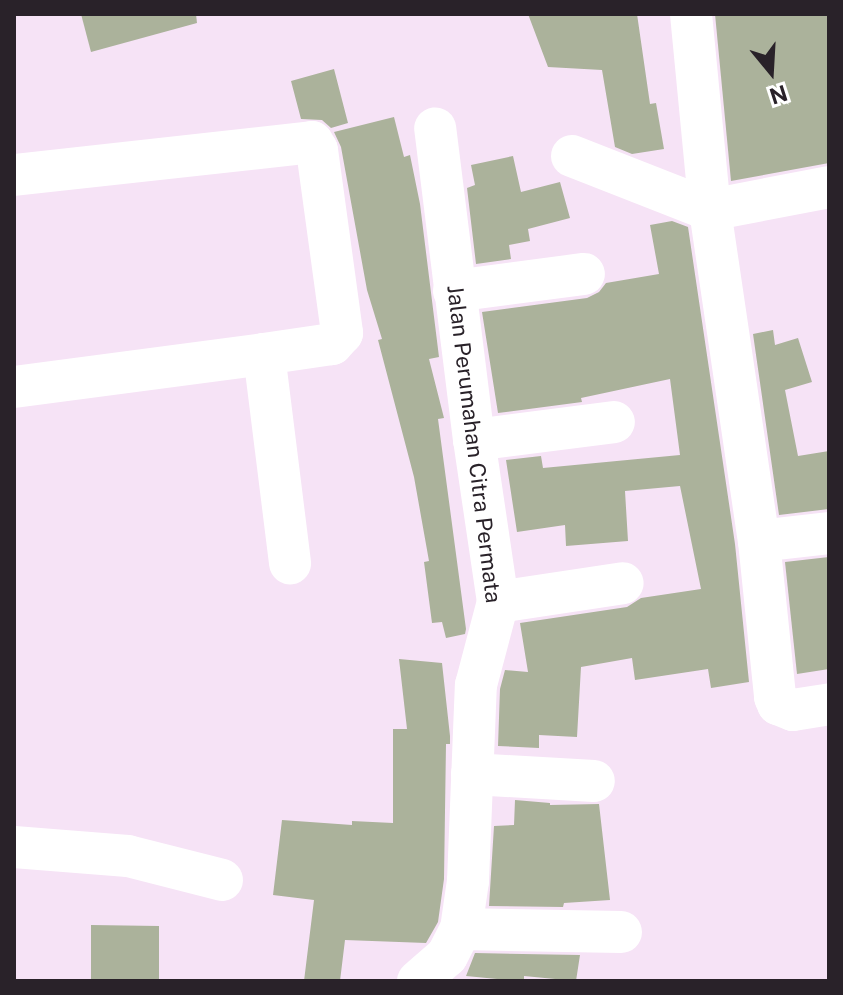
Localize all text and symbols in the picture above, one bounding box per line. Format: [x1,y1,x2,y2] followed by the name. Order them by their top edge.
[731,32,811,112] north arrow
[766,80,791,110] text: N
[441,283,507,605] street label: Jalan Perumahan Citra Permata

